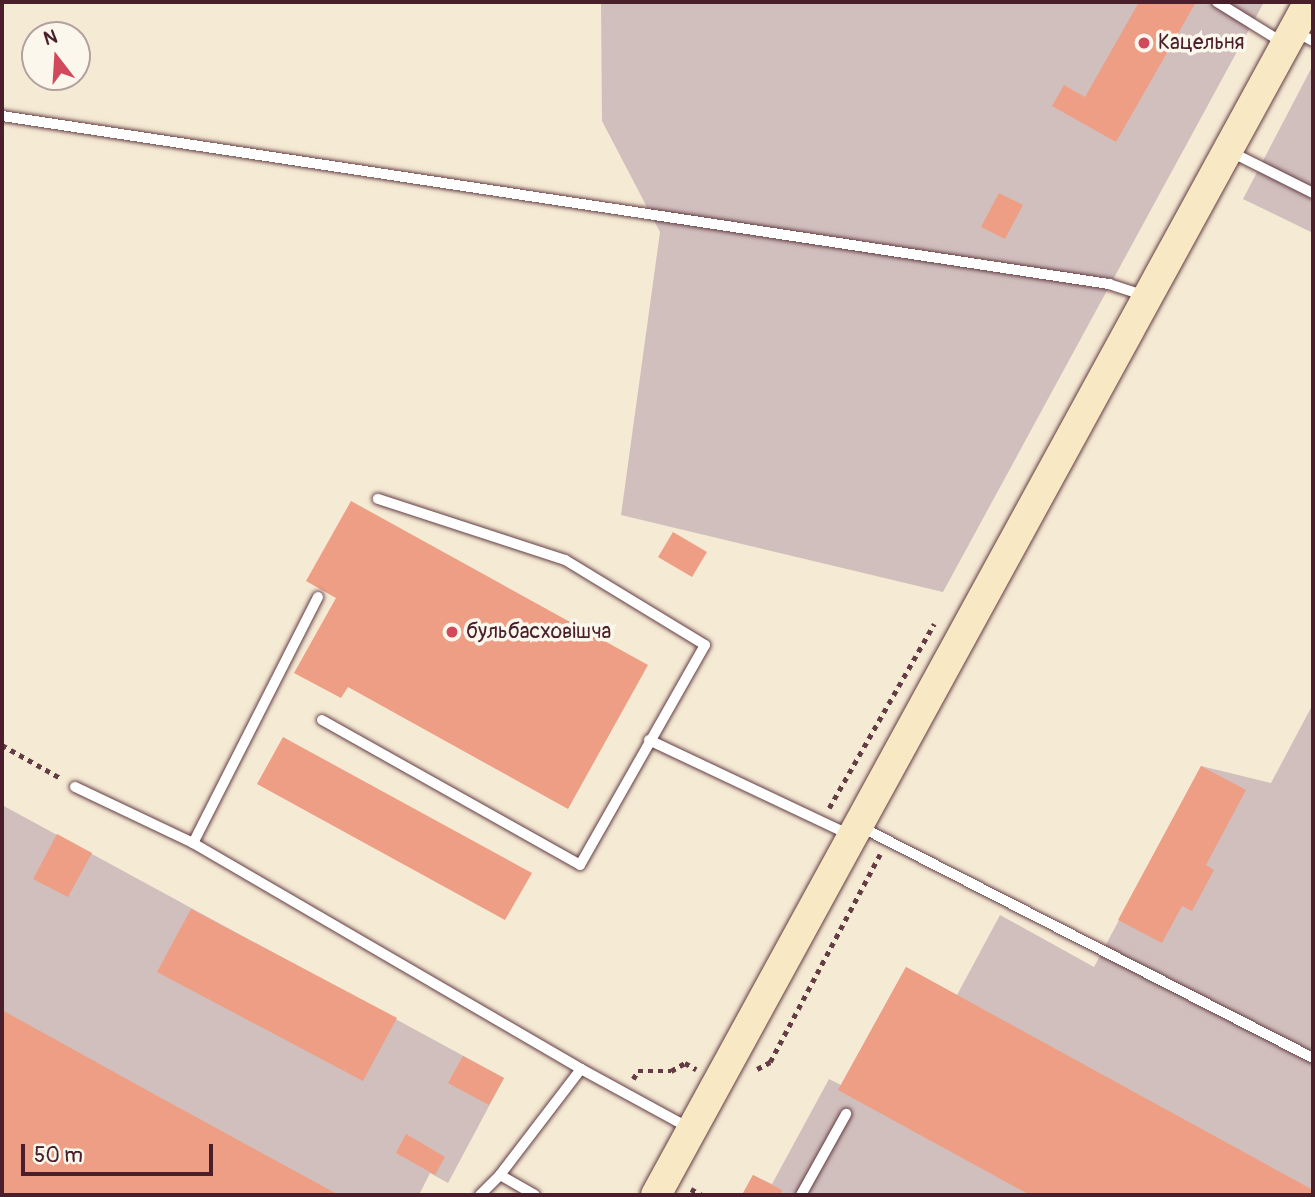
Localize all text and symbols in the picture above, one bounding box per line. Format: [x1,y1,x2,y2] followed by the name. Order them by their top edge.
[21,21,91,91] north arrow
[41,24,60,51] text: N
[1158,30,1244,56] place label: Кацельня
[1136,35,1152,51] marker: Кацельня
[466,619,611,645] place label: бульбасховішча
[444,624,460,640] marker: бульбасховішча
[24,1130,217,1174] scale bar
[34,1142,83,1169] text: 50 m

